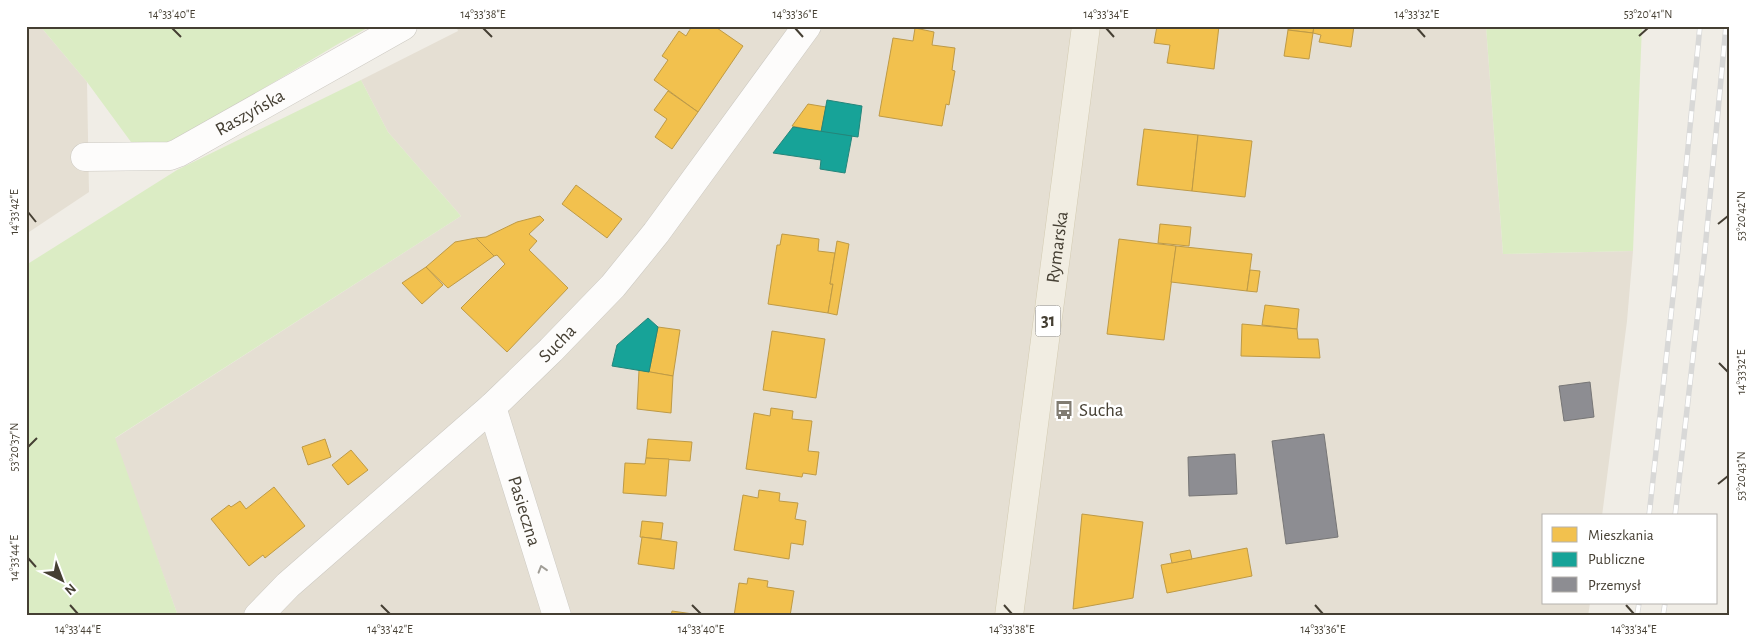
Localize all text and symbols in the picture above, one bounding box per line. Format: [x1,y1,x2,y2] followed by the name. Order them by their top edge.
[149,8,195,20] text: 14°33'40"E
[460,8,506,20] text: 14°33'38"E
[772,8,818,20] text: 14°33'36"E
[1083,8,1129,20] text: 14°33'34"E
[1395,8,1440,20] text: 14°33'32"E
[1624,8,1672,20] text: 53°20'41"N
[212,85,288,139] street label: Raszyńska
[8,189,20,235] text: 14°33'42"E
[1735,191,1747,241] text: 53°20'42"N
[1043,210,1071,284] street label: Rymarska
[1036,306,1060,336] road number: 31
[535,321,580,366] street label: Sucha
[1735,349,1747,394] text: 14°33'32"E
[1053,399,1075,421] bus stop icon: Sucha
[1079,401,1124,420] place label: Sucha
[8,423,20,471] text: 53°20'37"N
[1735,451,1747,501] text: 53°20'43"N
[505,474,544,549] street label: Pasieczna
[1542,514,1718,604] legend
[1588,528,1654,543] text: Mieszkania
[8,535,20,581] text: 14°33'44"E
[1588,552,1645,567] text: Publiczne
[38,554,88,604] north arrow
[538,566,548,574] one-way arrow
[1588,578,1641,593] text: Przemysł
[62,580,78,597] text: N
[55,623,101,635] text: 14°33'44"E
[367,623,413,635] text: 14°33'42"E
[678,623,724,635] text: 14°33'40"E
[989,623,1035,635] text: 14°33'38"E
[1300,623,1346,635] text: 14°33'36"E
[1611,623,1657,635] text: 14°33'34"E

